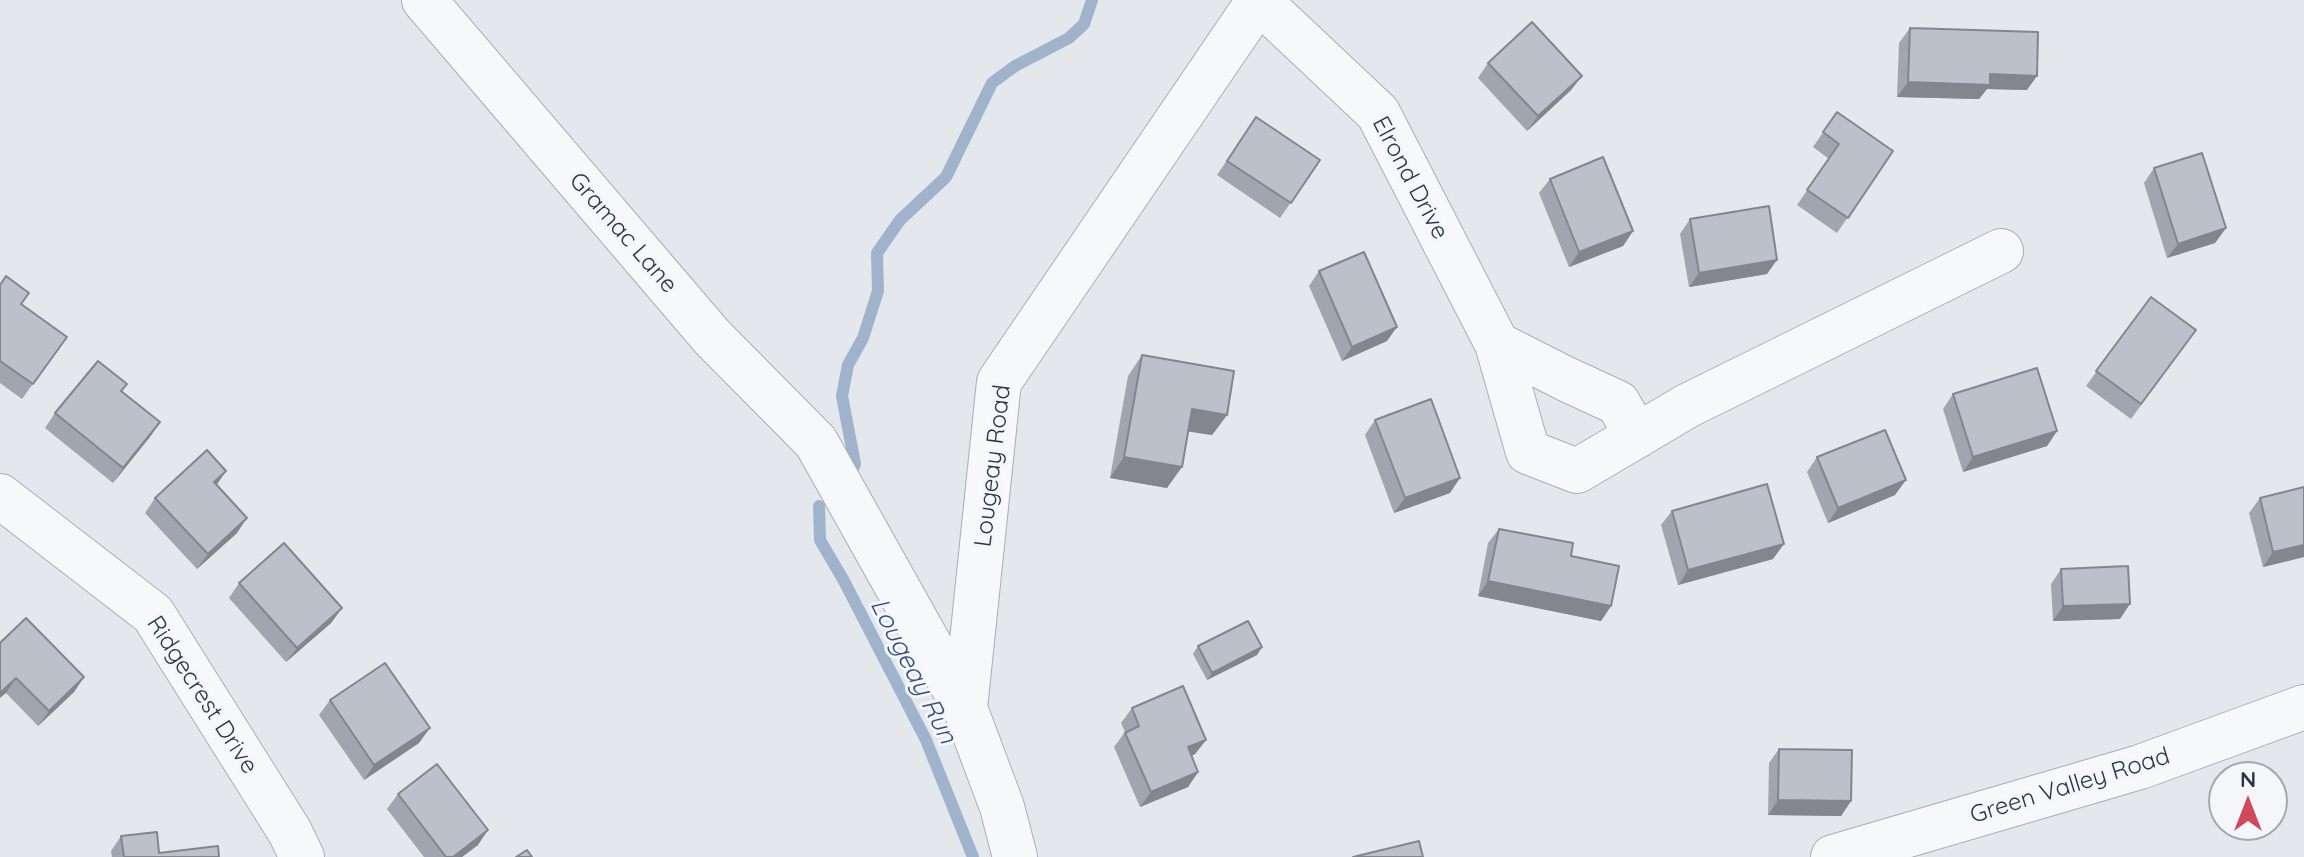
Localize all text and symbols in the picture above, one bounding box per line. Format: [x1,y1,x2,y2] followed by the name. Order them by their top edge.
[1366,112,1454,244] street label: Elrond Drive
[563,167,683,299] street label: Gramac Lane
[969,383,1017,549] street label: Lougeay Road
[863,593,963,749] water label: Lougeay Run
[140,611,264,779] street label: Ridgecrest Drive
[1967,742,2173,830] street label: Green Valley Road
[2208,761,2288,841] north arrow
[2240,765,2256,793] text: N

